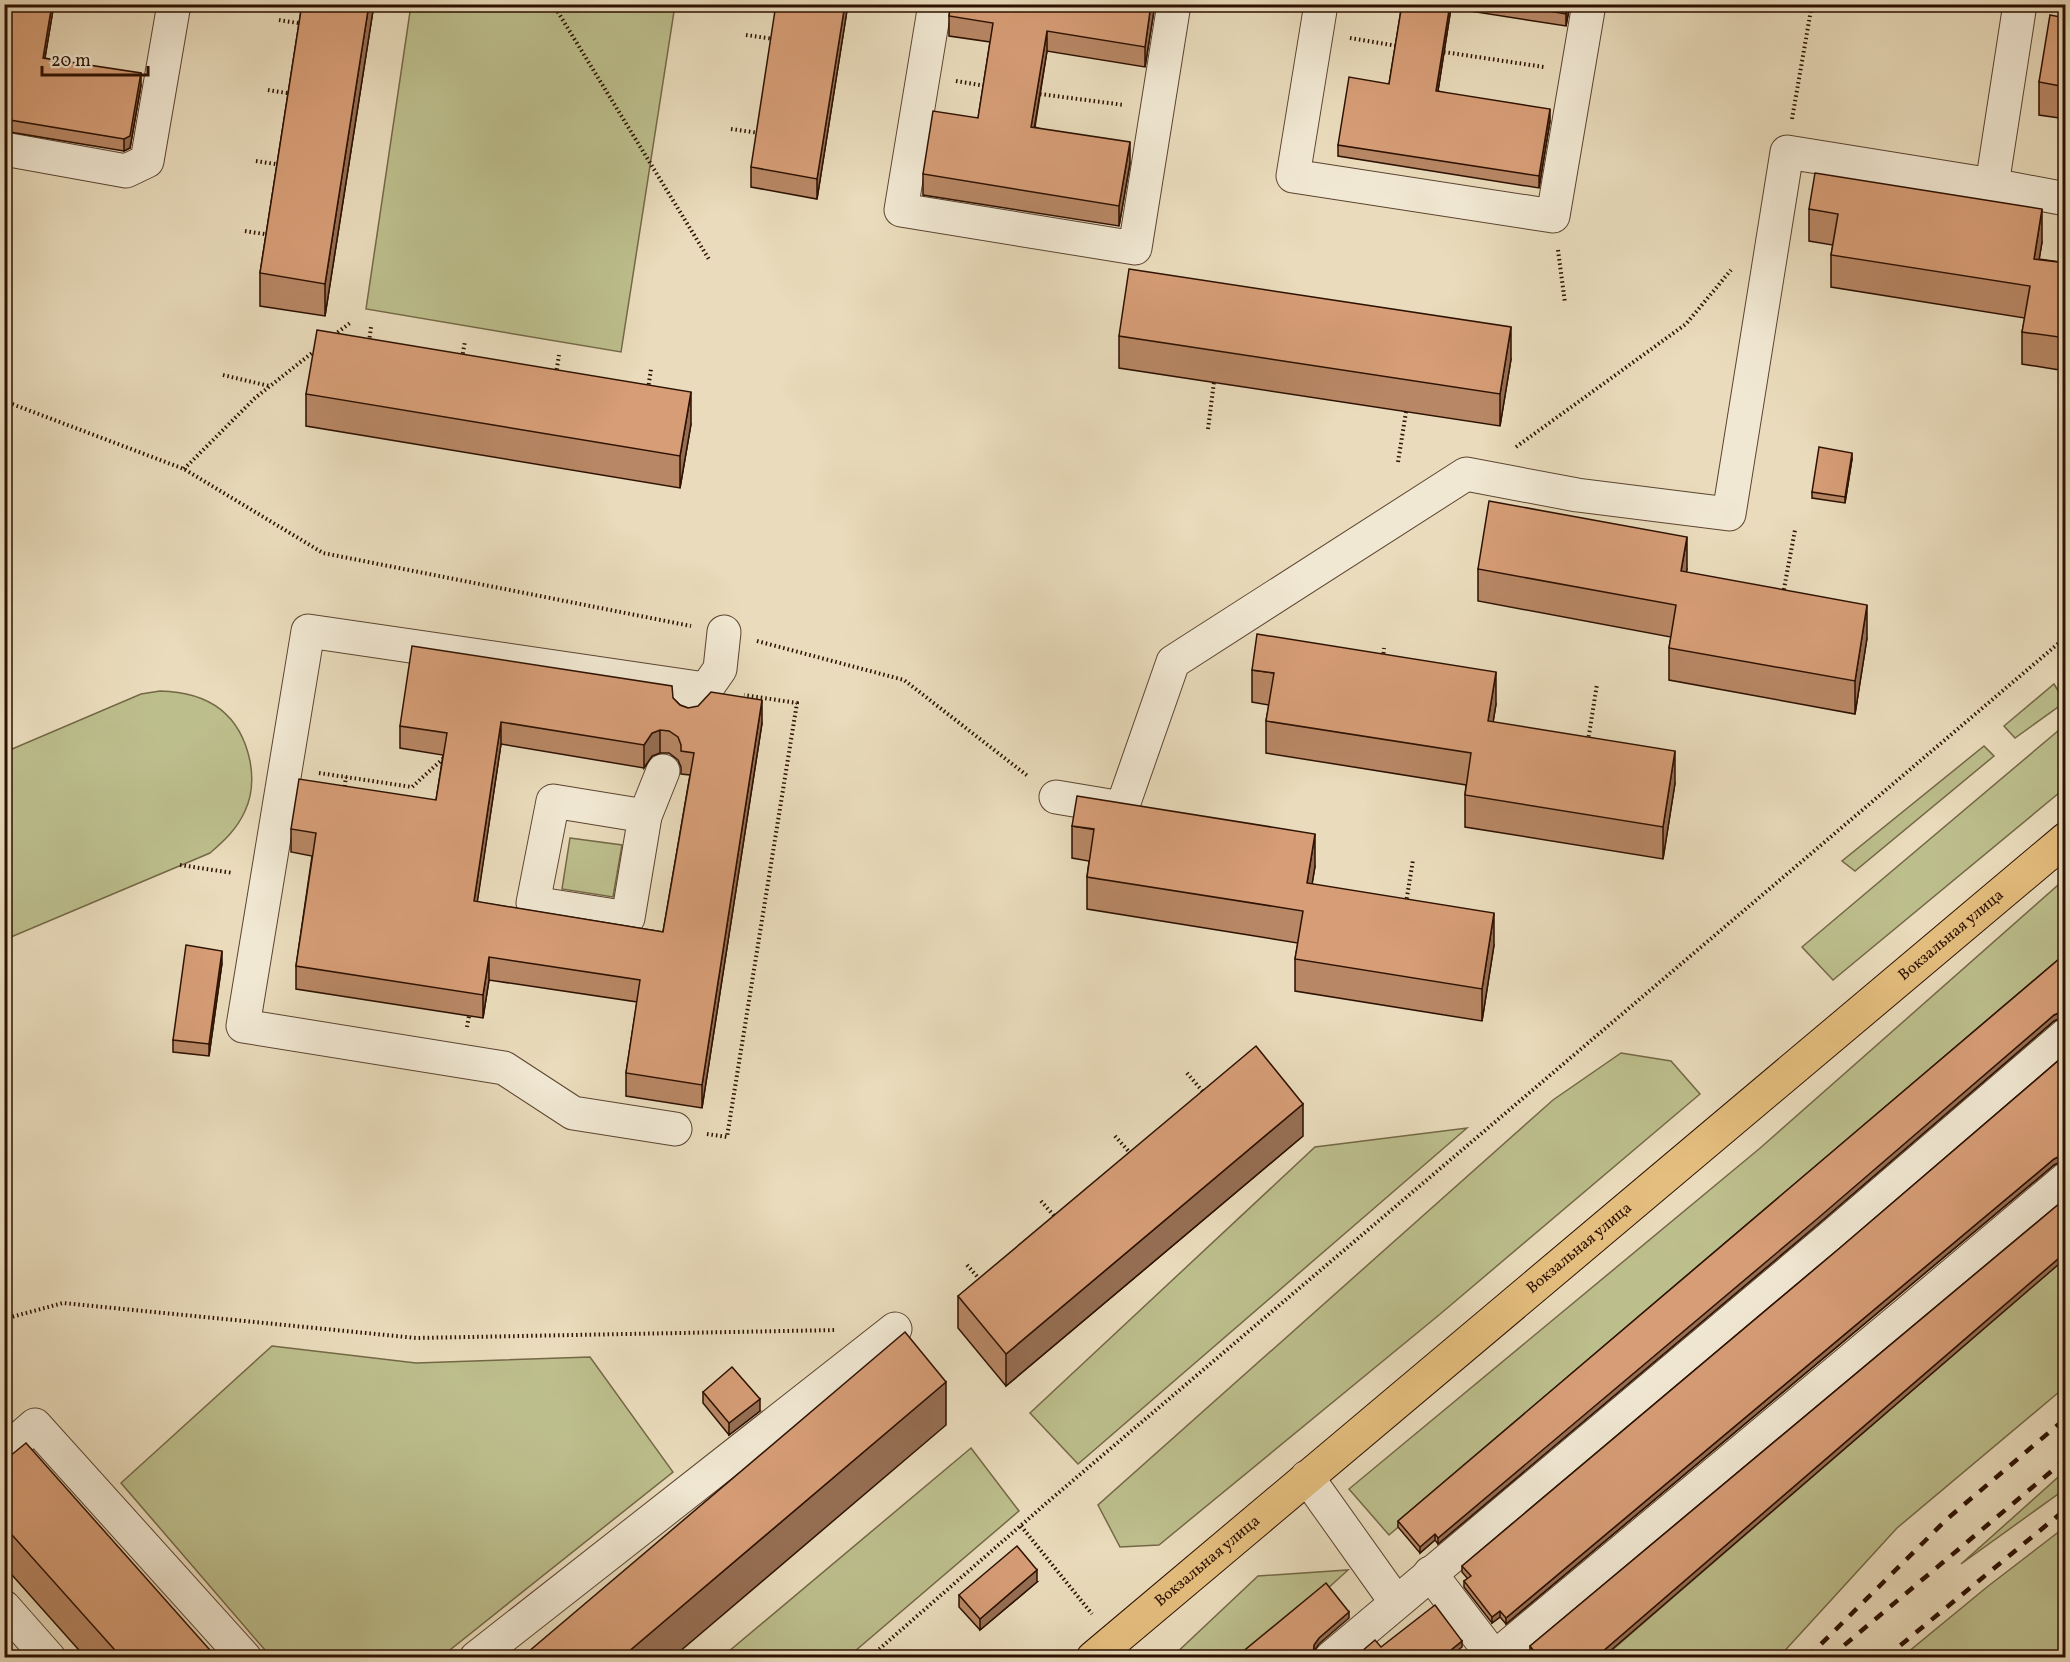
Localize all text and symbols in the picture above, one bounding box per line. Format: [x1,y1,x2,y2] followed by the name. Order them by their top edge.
[42,39,148,77] scale bar
[51,49,91,74] text: 20 m
[1894,885,2009,986] street label: Вокзальная улица
[1522,1198,1637,1299] street label: Вокзальная улица
[1150,1511,1265,1612] street label: Вокзальная улица

